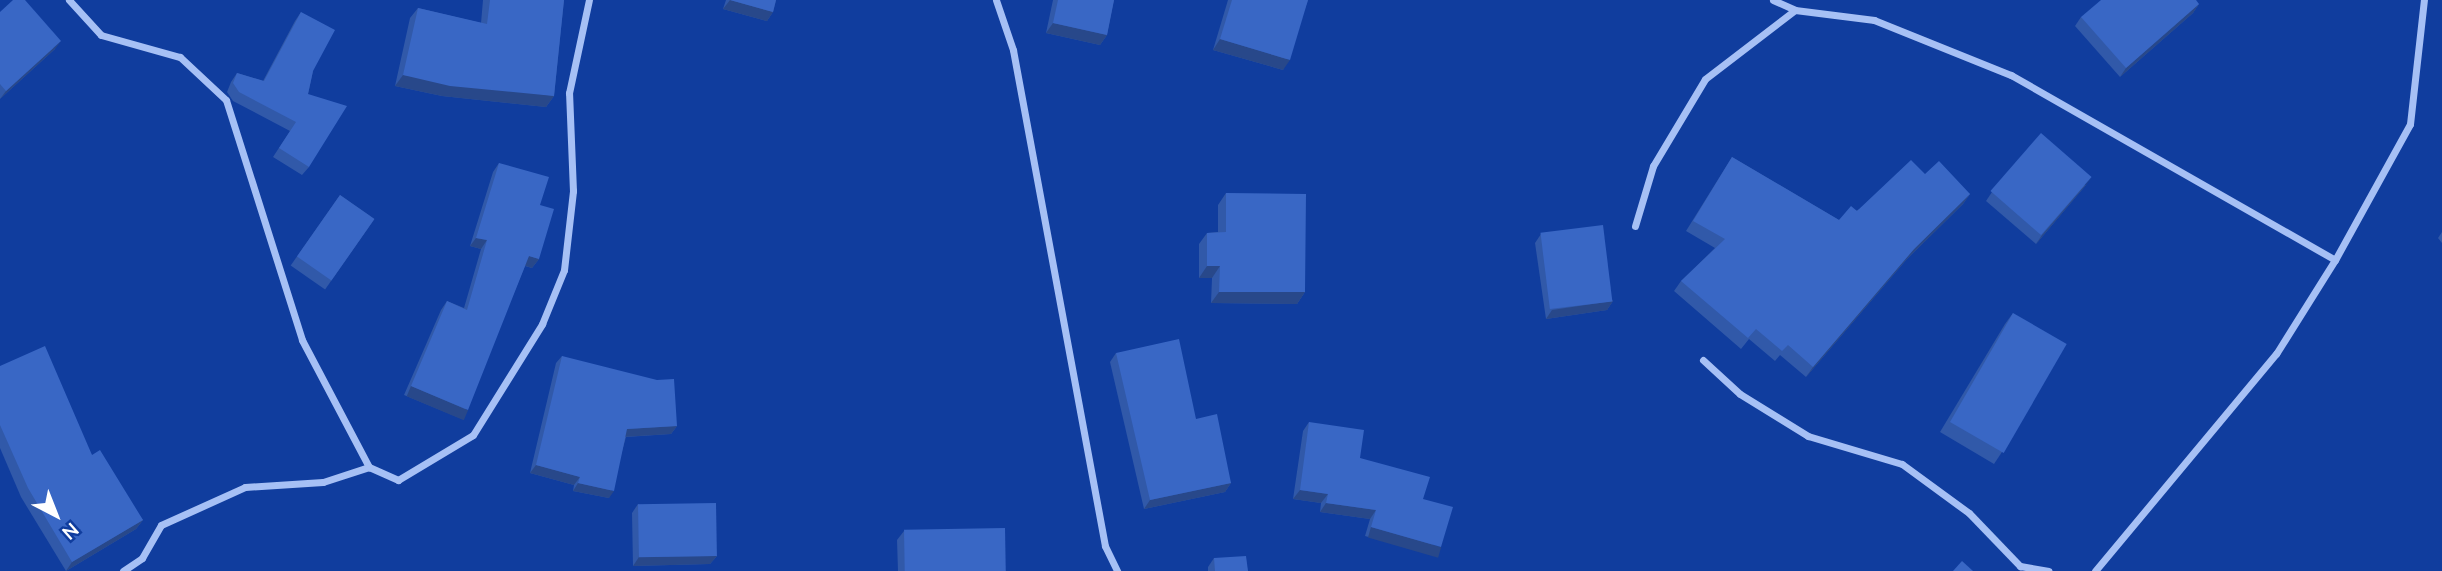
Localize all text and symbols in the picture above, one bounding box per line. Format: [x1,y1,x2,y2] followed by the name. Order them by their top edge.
[21,480,91,550] north arrow
[56,516,84,545] text: N

